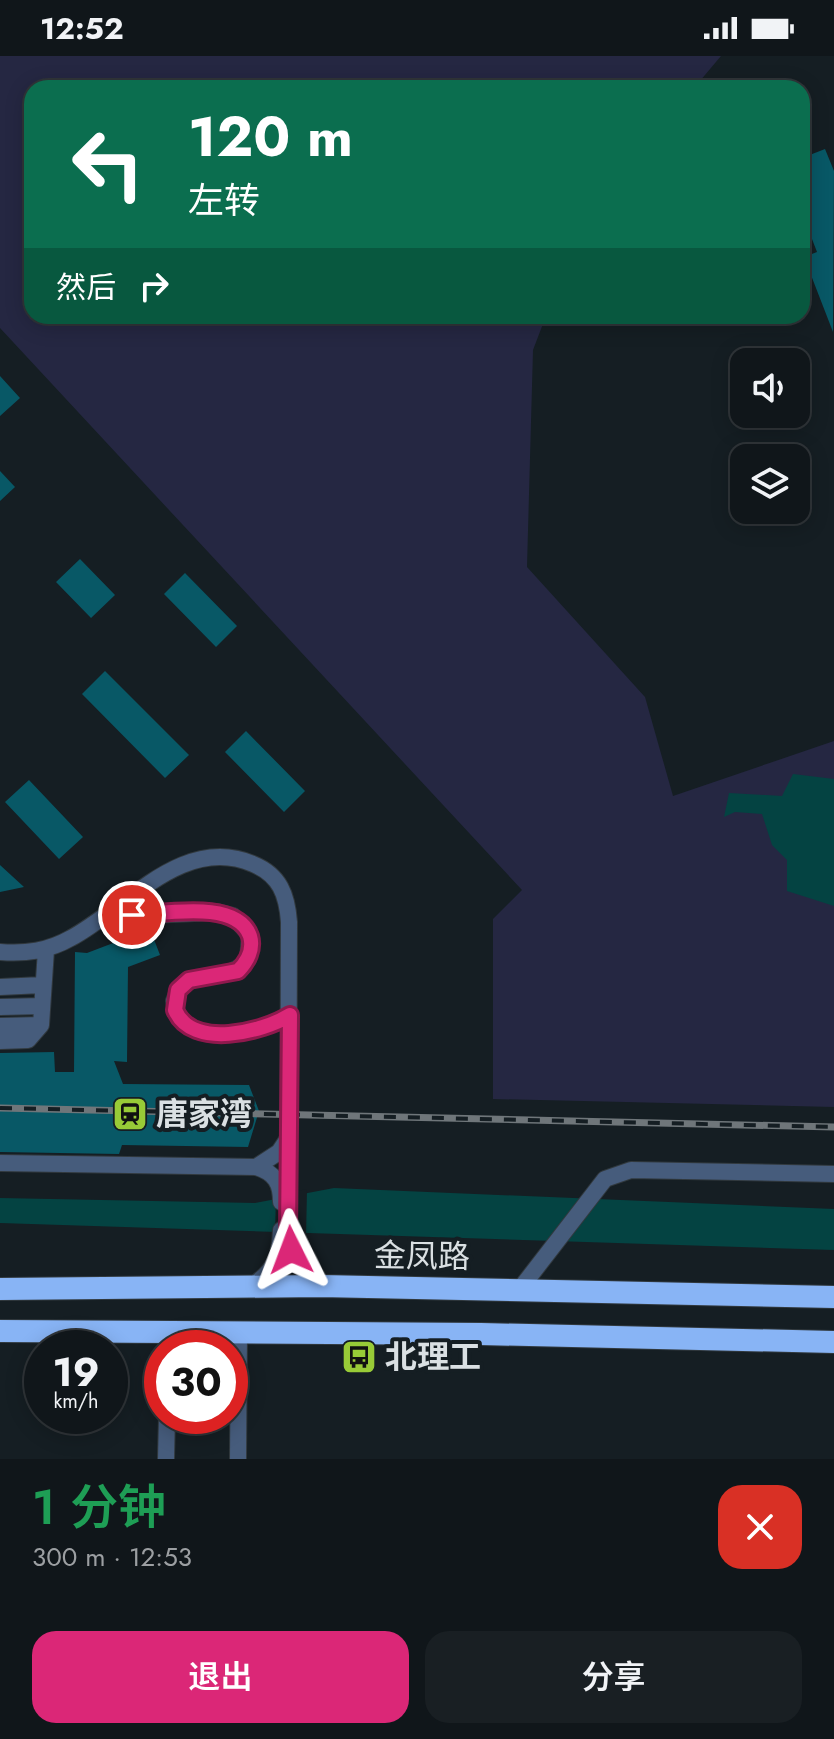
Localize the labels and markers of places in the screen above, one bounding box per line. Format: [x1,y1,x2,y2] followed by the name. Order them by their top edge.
[98,881,166,949] pin
[156,1091,252,1137] place label: 唐家湾
[111,1095,149,1133] station icon: 唐家湾
[385,1334,481,1380] place label: 北理工
[340,1338,378,1376] bus stop icon: 北理工

